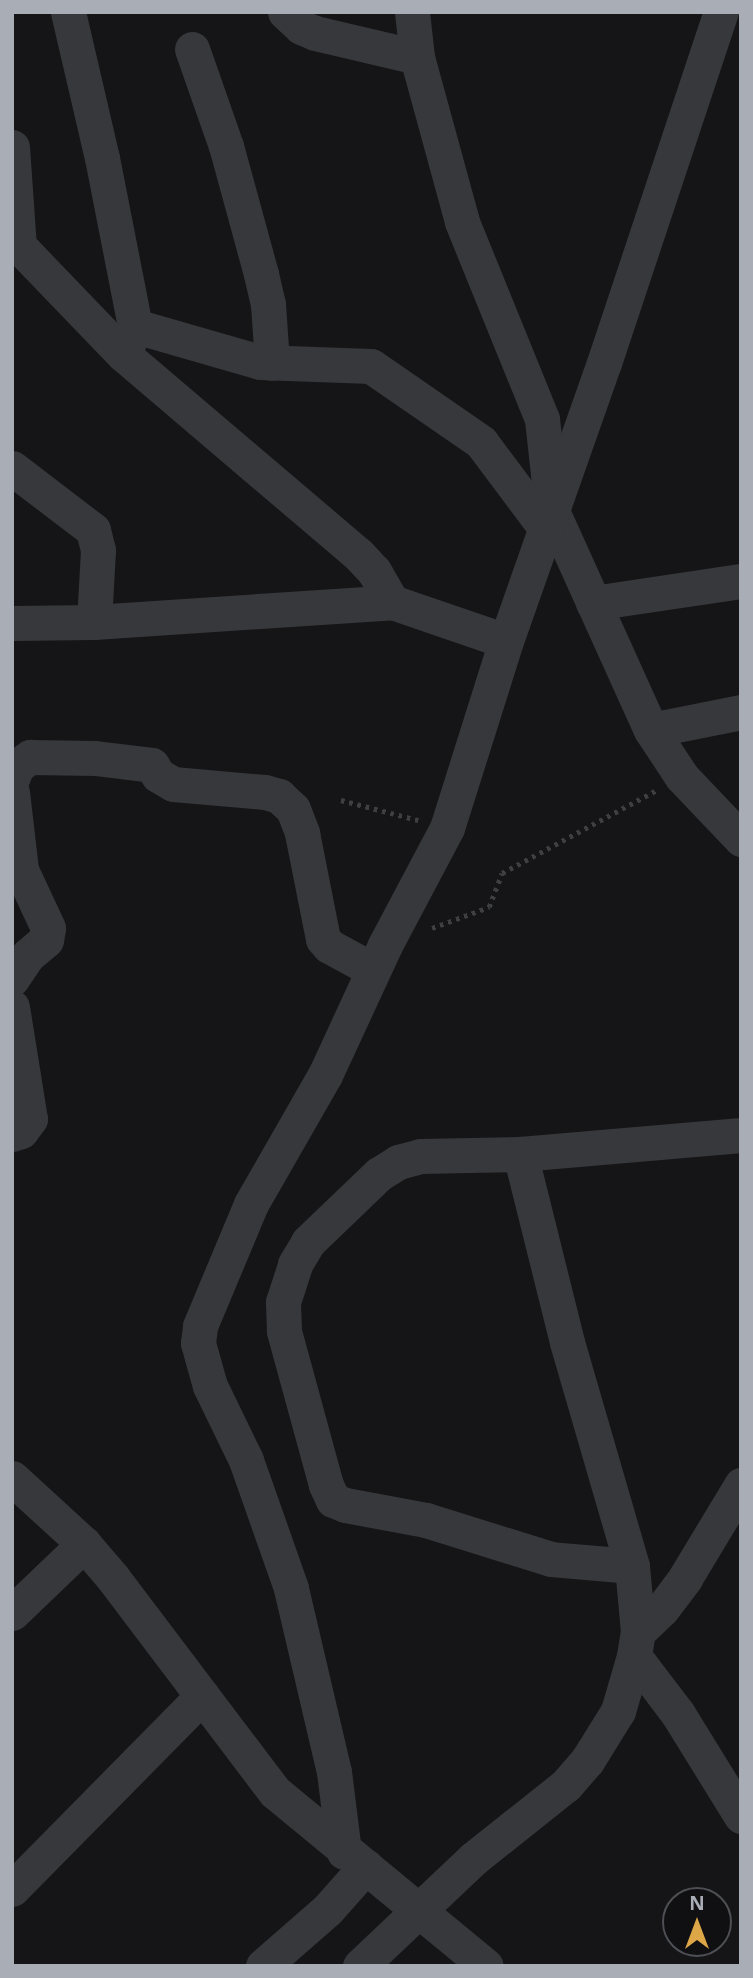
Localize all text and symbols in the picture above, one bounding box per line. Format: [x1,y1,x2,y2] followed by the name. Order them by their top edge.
[662,1887,732,1957] north arrow
[689,1890,705,1916] text: N

